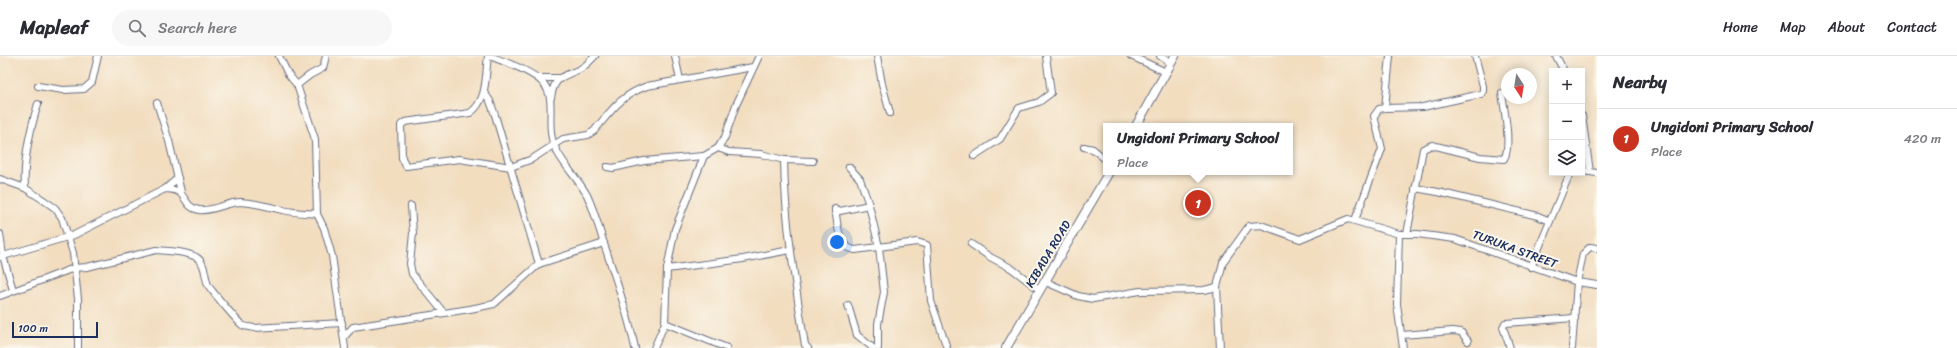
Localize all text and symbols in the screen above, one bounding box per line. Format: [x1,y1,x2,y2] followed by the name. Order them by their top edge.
[112,10,392,46] search box
[20,11,88,44] text: Mapleaf
[158,15,237,41] text: Search here
[1723,15,1758,40] text: Home
[1780,15,1806,40] text: Map
[1828,15,1865,40] text: About
[1887,15,1937,40] text: Contact
[126,17,148,39] icon: search
[1613,67,1667,97] text: Nearby
[1501,68,1537,104] north arrow
[1549,68,1585,176] map controls
[1549,68,1585,104] button: +
[1549,104,1585,140] button: −
[1651,114,1813,140] text: Ungidoni Primary School
[1103,123,1293,175] popup
[1117,125,1279,151] text: Ungidoni Primary School
[1623,127,1629,150] text: 1
[1904,127,1941,150] text: 420 m
[1549,140,1585,176] button: layers
[1651,140,1682,163] text: Place
[1117,151,1148,174] text: Place
[1185,188,1211,218] pin: 1
[1019,215,1077,292] street label: KIBADA ROAD
[1469,223,1562,275] street label: TURUKA STREET
[827,232,847,252] your location
[18,319,48,338] text: 100 m
[12,320,98,339] scale bar

